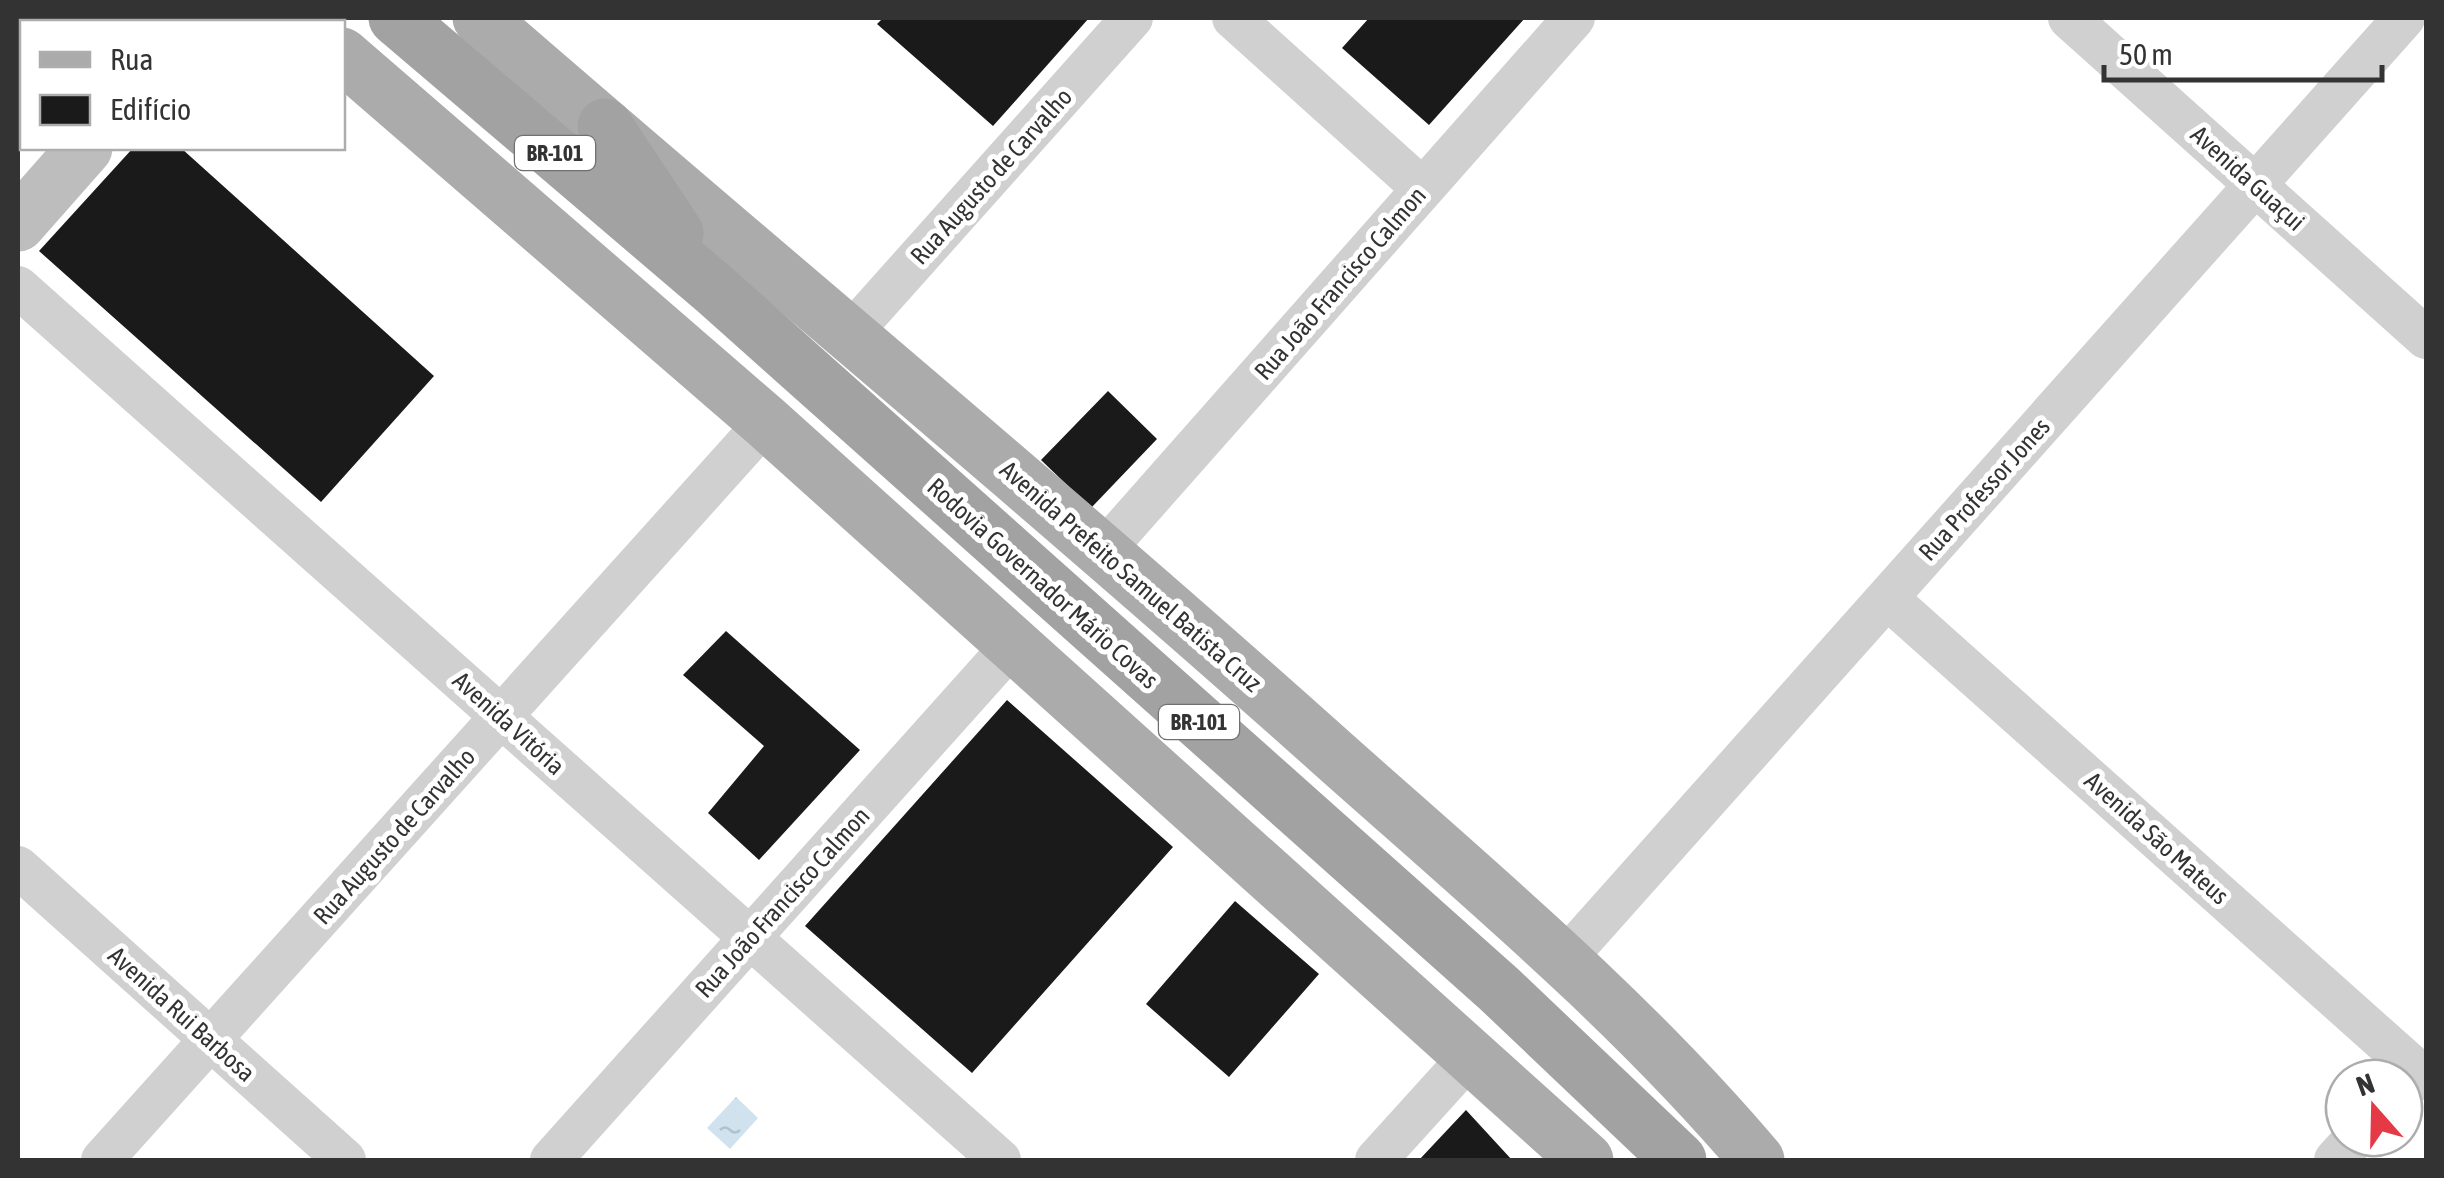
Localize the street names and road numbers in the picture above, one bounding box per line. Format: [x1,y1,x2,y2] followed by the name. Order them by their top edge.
[905,82,1077,270] street label: Rua Augusto de Carvalho
[2186,120,2310,236] street label: Avenida Guaçui
[515,136,595,170] road number: BR-101
[1249,181,1431,385] street label: Rua João Francisco Calmon
[1913,412,2055,566] street label: Rua Professor Jones
[995,455,1267,697] street label: Avenida Prefeito Samuel Batista Cruz
[922,472,1164,694] street label: Rodovia Governador Mário Covas
[448,666,570,780] street label: Avenida Vitória
[1159,705,1239,739] road number: BR-101
[308,742,480,930] street label: Rua Augusto de Carvalho
[2080,766,2235,910] street label: Avenida São Mateus
[689,801,875,1003] street label: Rua João Francisco Calmon
[103,941,261,1087] street label: Avenida Rui Barbosa

